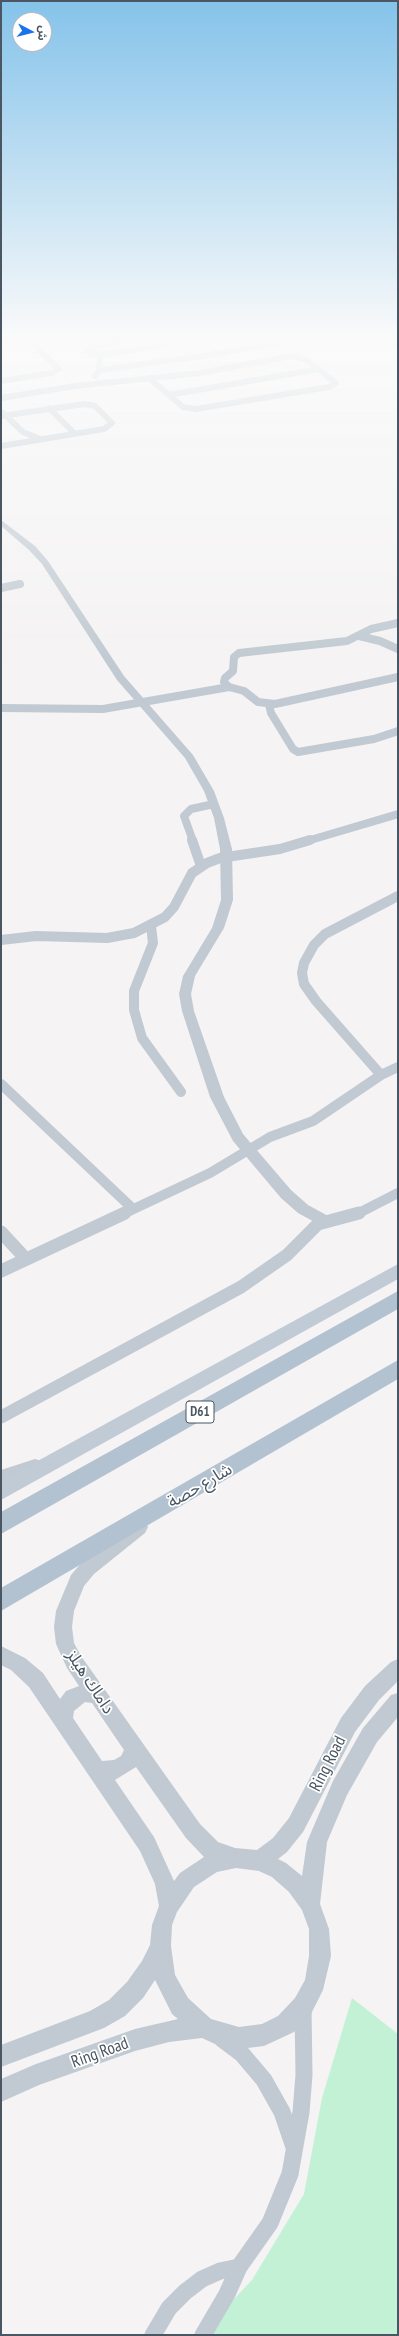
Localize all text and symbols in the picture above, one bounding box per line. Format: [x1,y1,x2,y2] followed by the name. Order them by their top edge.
[12,12,52,52] north arrow
[35,25,51,42] text: ش
[186,1401,214,1423] road number: D61
[164,1459,236,1513] street label: شارع حصة
[62,1646,118,1718] street label: داماك هيلز
[305,1733,351,1795] street label: Ring Road
[69,2033,131,2073] street label: Ring Road

